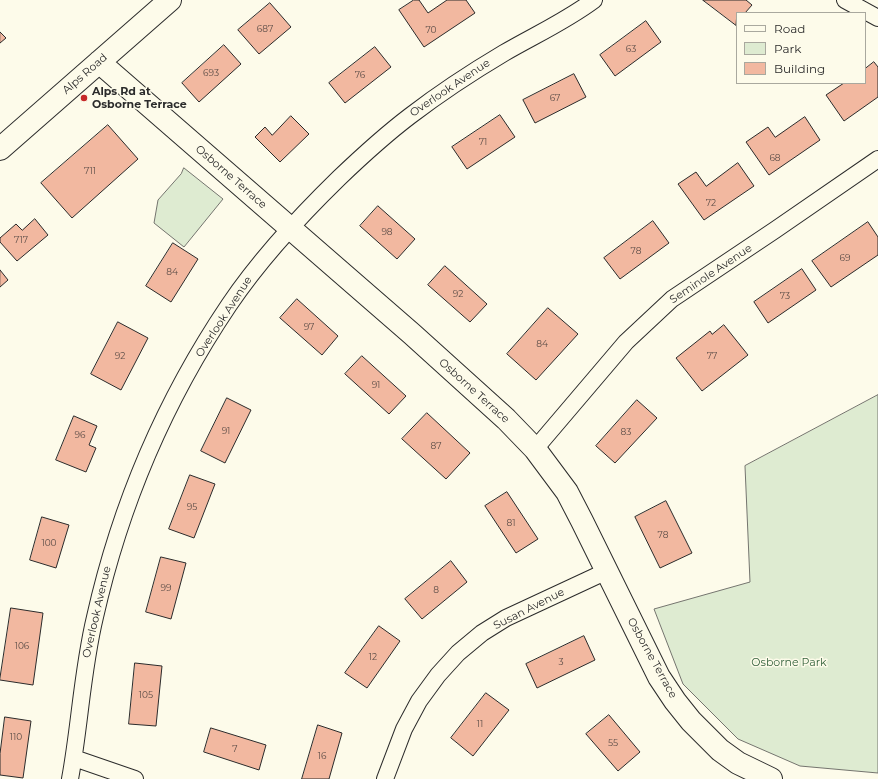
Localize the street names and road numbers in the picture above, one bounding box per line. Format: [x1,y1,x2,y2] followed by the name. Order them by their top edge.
[60,51,110,97] street label: Alps Road
[407,56,493,120] street label: Overlook Avenue
[193,142,269,212] street label: Osborne Terrace
[667,242,755,306] street label: Seminole Avenue
[193,274,255,360] street label: Overlook Avenue
[436,356,512,426] street label: Osborne Terrace
[80,565,114,659] street label: Overlook Avenue
[491,585,567,633] street label: Susan Avenue
[624,615,680,701] street label: Osborne Terrace

